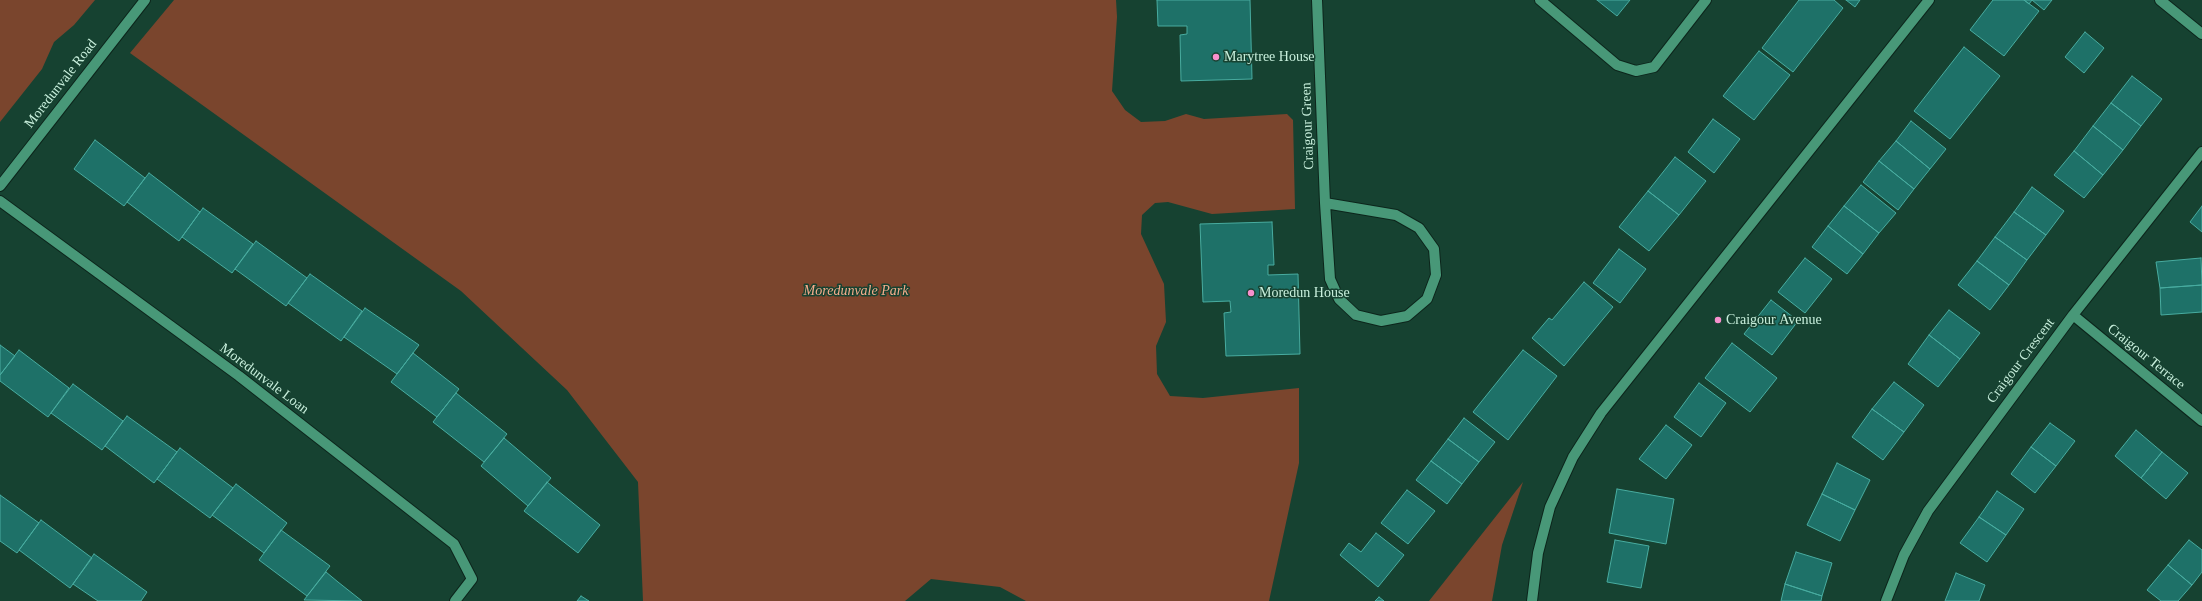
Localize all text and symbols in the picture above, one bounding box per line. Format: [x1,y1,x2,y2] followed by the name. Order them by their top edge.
[21,36,101,132] street label: Moredunvale Road
[1224,49,1315,65] place label: Marytree House
[1211,52,1221,62] marker: Marytree House
[1298,82,1318,170] street label: Craigour Green
[804,283,908,299] park label: Moredunvale Park
[1259,285,1350,301] place label: Moredun House
[1246,288,1256,298] marker: Moredun House
[1726,312,1822,328] place label: Craigour Avenue
[1713,315,1723,325] marker: Craigour Avenue
[1984,315,2058,407] street label: Craigour Crescent
[2104,321,2188,393] street label: Craigour Terrace
[216,340,312,418] street label: Moredunvale Loan

